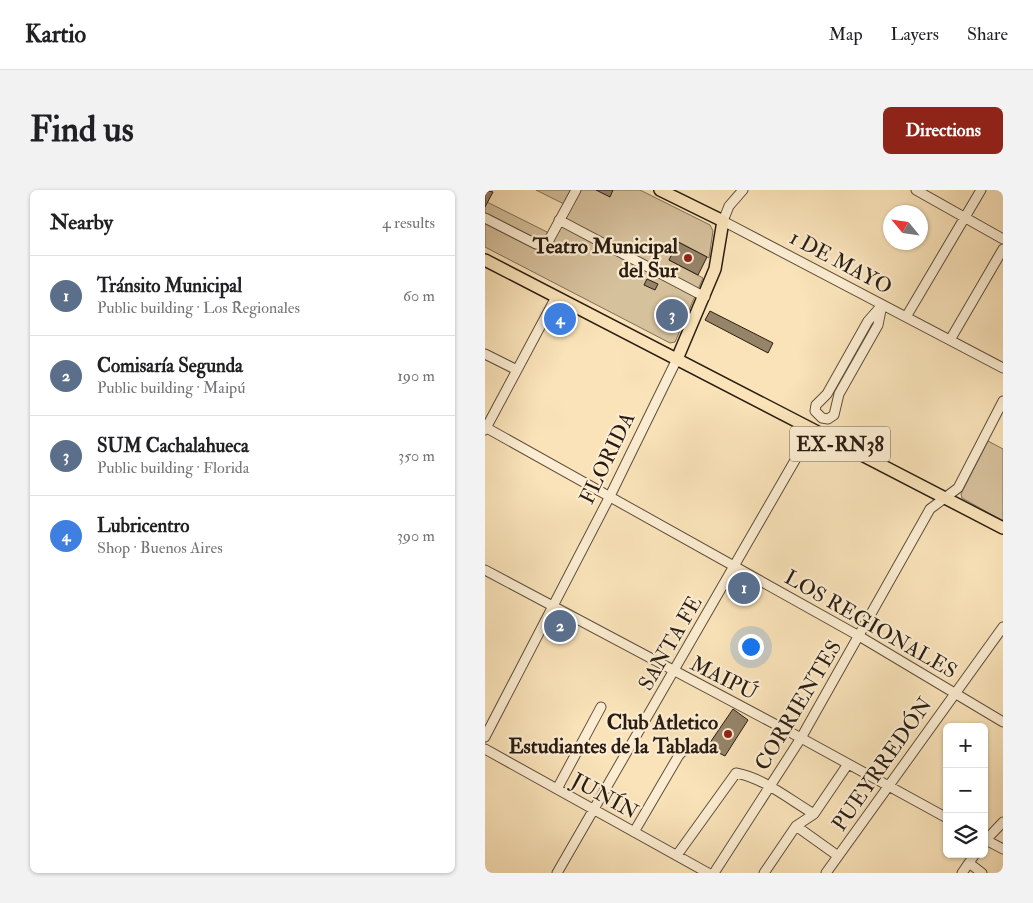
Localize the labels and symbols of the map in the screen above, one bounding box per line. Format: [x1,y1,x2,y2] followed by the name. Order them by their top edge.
[883,205,928,250] north arrow
[785,224,897,301] street label: 1 DE MAYO
[532,233,679,284] place label: Teatro Municipal del Sur
[682,252,694,264] marker: Teatro Municipal del Sur
[656,296,688,334] pin: 3
[544,300,576,338] pin: 4
[574,408,641,509] street label: FLORIDA
[790,426,890,462] road number: EX-RN38
[780,564,962,685] street label: LOS REGIONALES
[728,569,760,607] pin: 1
[633,591,708,695] street label: SANTA FE
[544,607,576,645] pin: 2
[738,634,764,660] your location
[749,635,848,775] street label: CORRIENTES
[686,650,762,707] street label: MAIPÚ
[826,692,939,836] street label: PUEYRREDÓN
[509,709,719,760] place label: Club Atletico Estudiantes de la Tablada
[722,728,734,740] marker: Club Atletico Estudiantes de la Tablada
[566,767,643,826] street label: JUNÍN

